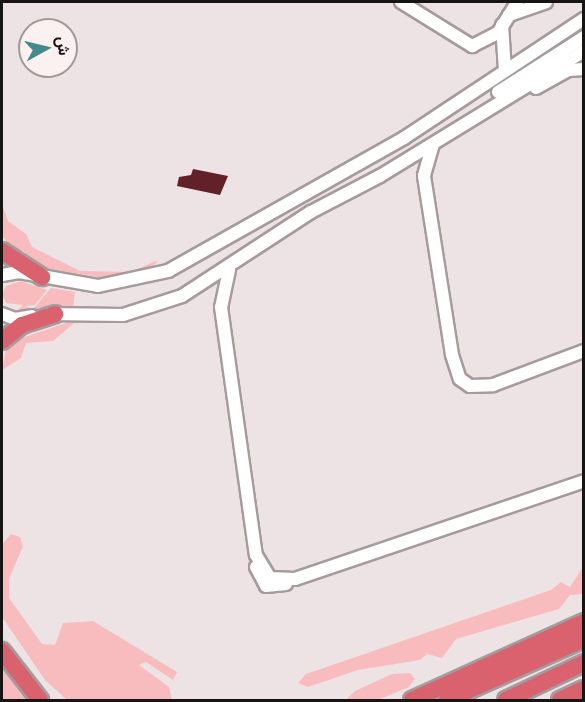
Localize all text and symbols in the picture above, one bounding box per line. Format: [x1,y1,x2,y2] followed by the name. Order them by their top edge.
[18,18,78,78] north arrow
[53,35,75,57] text: ش

